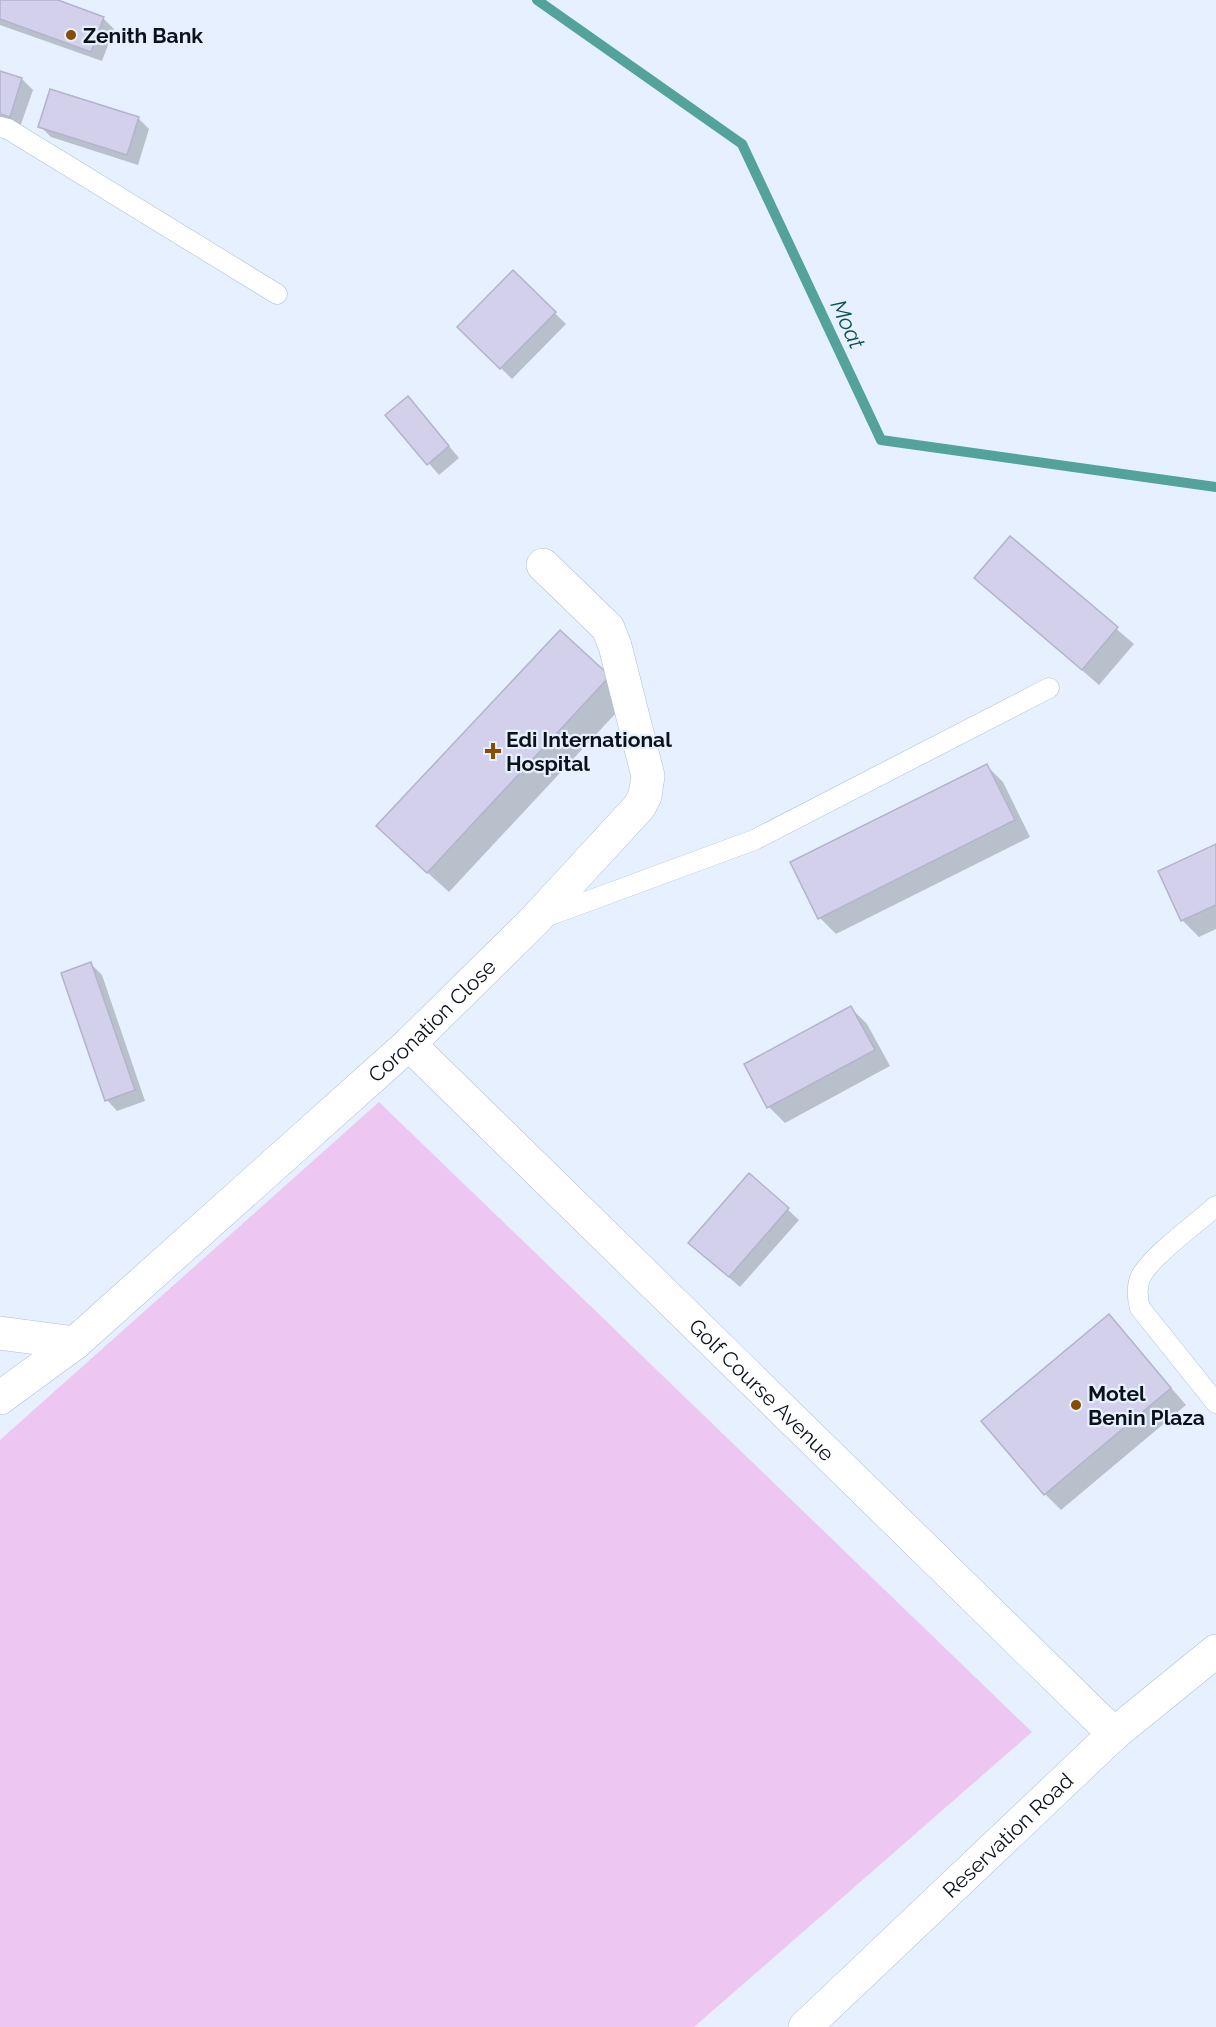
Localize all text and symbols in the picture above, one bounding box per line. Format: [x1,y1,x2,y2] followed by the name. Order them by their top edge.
[83,23,203,48] place label: Zenith Bank
[64,28,78,42] marker: Zenith Bank
[825,295,871,353] water label: Moat
[506,727,672,776] place label: Edi International Hospital
[484,742,502,760] marker: Edi International Hospital
[363,954,501,1087] street label: Coronation Close
[684,1313,840,1466] street label: Golf Course Avenue
[1088,1381,1205,1430] place label: Motel Benin Plaza
[1069,1398,1083,1412] marker: Motel Benin Plaza
[937,1767,1078,1903] street label: Reservation Road

